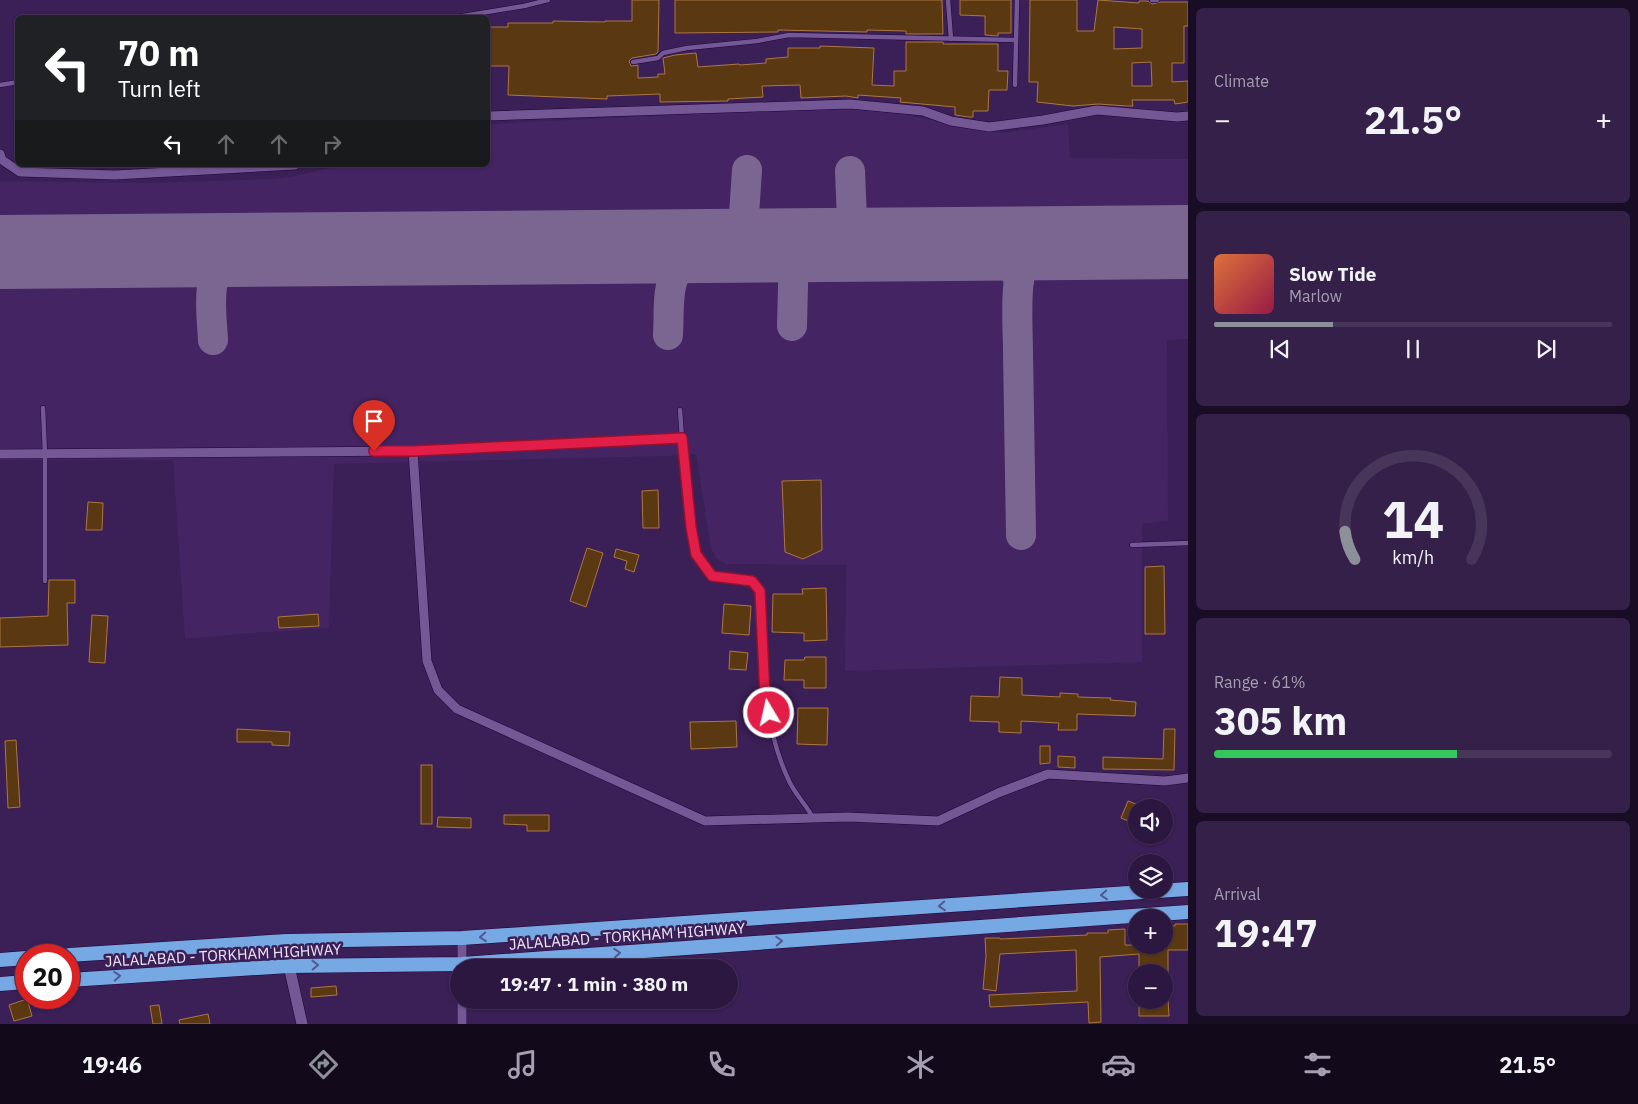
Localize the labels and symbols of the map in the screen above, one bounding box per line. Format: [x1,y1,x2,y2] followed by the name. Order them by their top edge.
[353,400,395,451] pin
[742,686,794,738] position arrow
[1100,889,1108,900] one-way arrow
[938,900,946,911] one-way arrow
[508,918,746,954] street label: JALALABAD - TORKHAM HIGHWAY
[479,931,487,942] one-way arrow
[775,936,783,947] one-way arrow
[104,939,342,971] street label: JALALABAD - TORKHAM HIGHWAY
[15,944,80,1009] speed limit sign: 20
[613,947,621,958] one-way arrow
[311,960,319,971] one-way arrow
[114,971,122,982] one-way arrow

